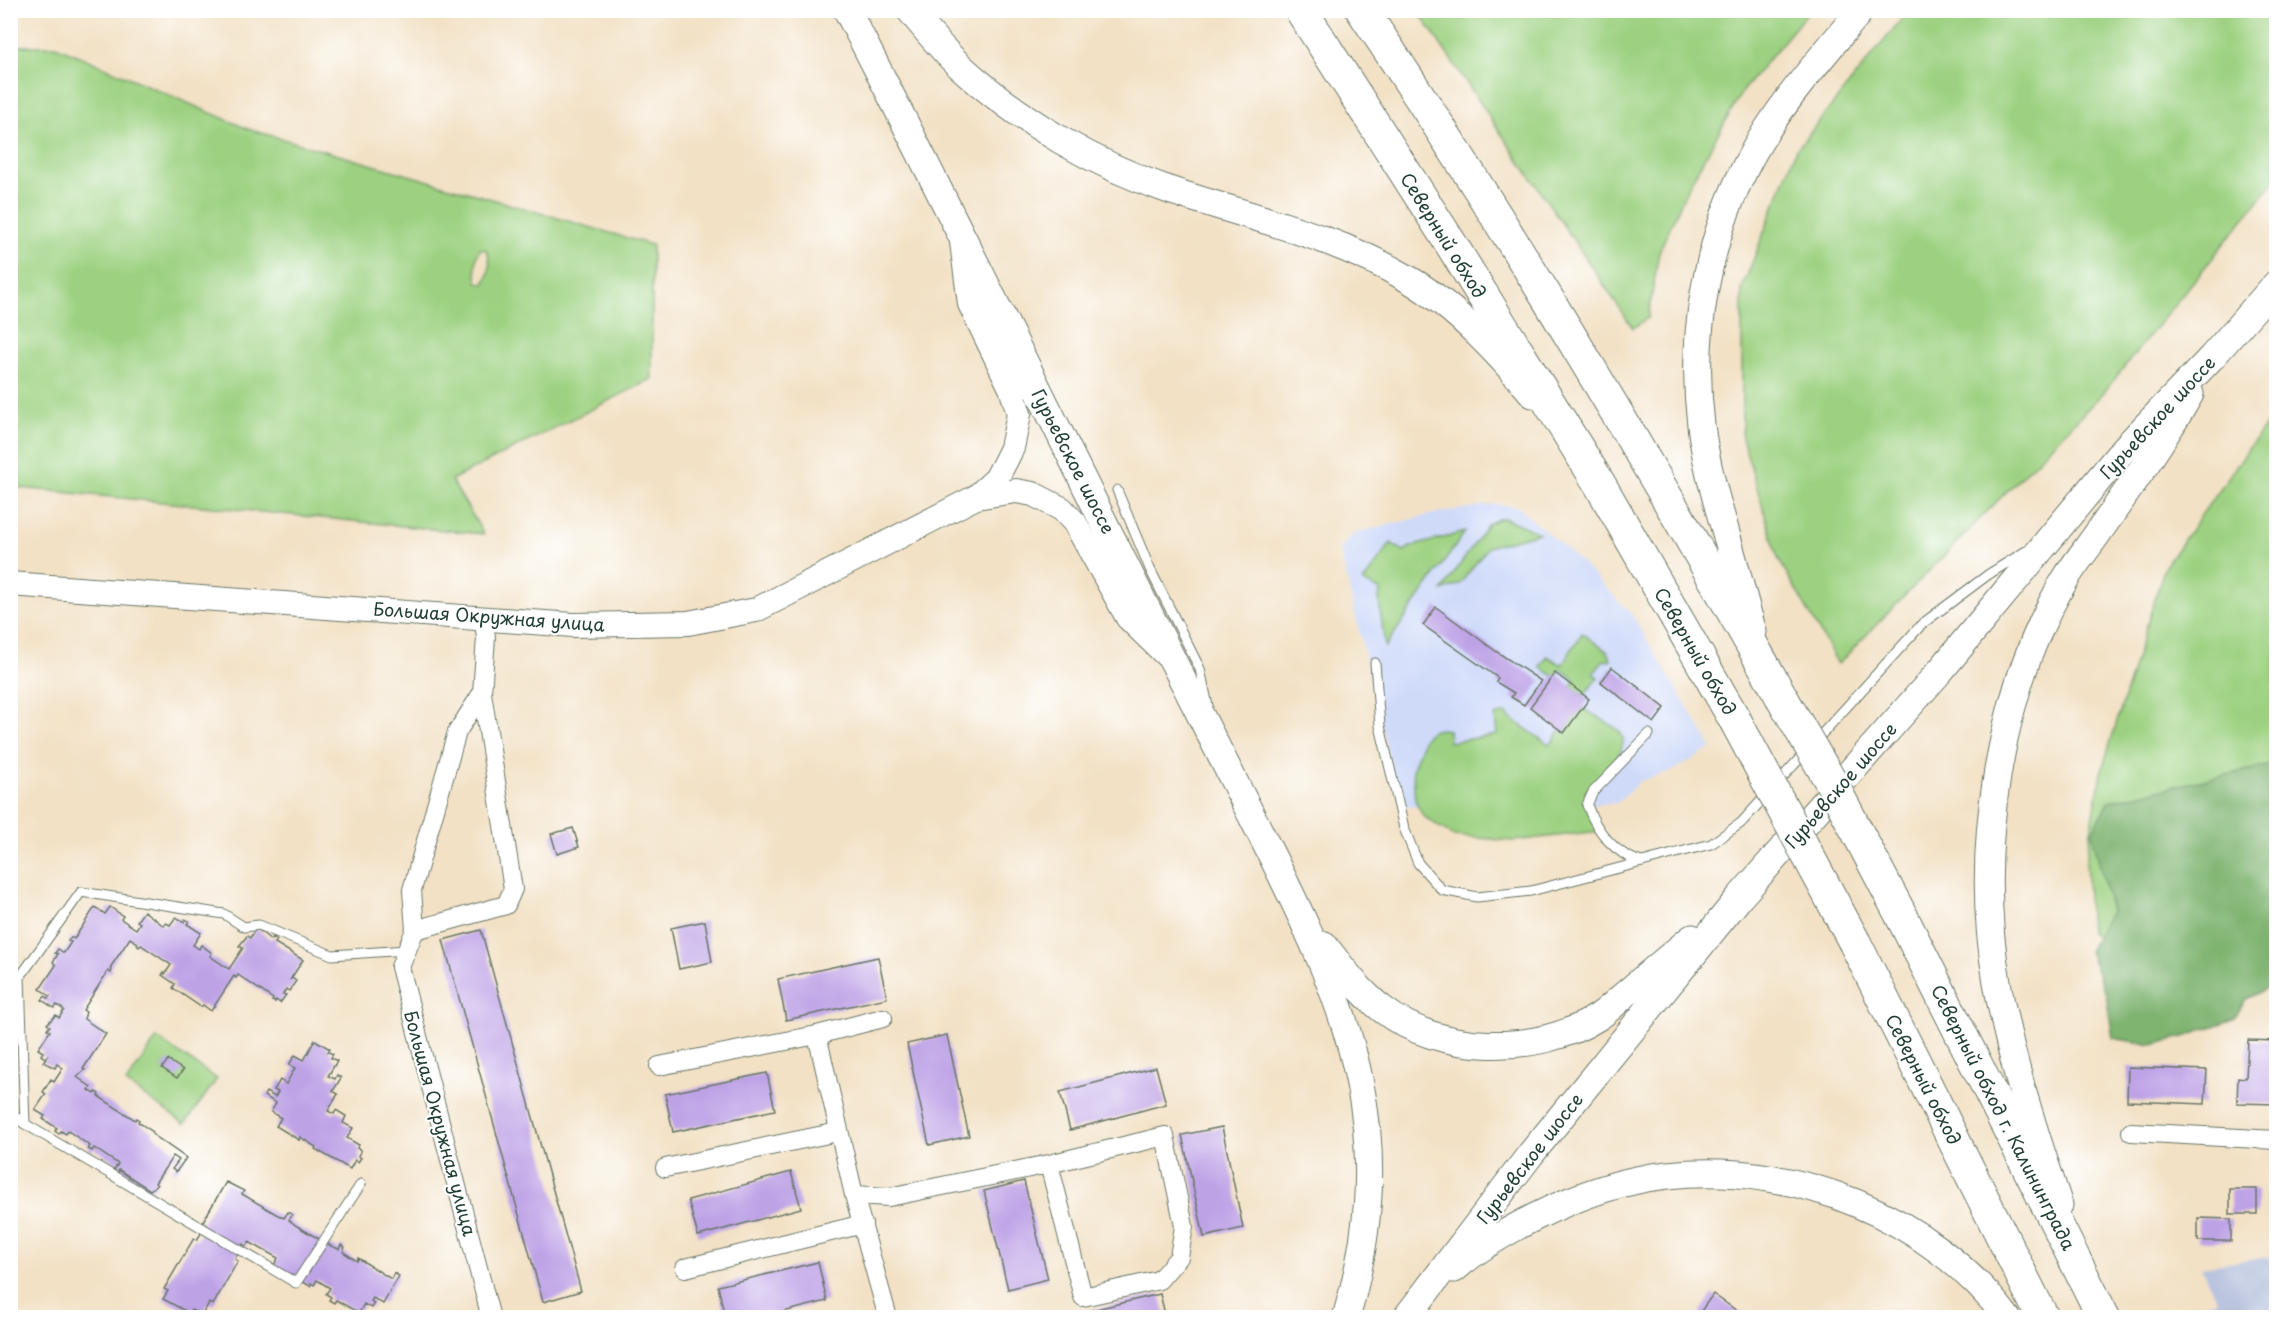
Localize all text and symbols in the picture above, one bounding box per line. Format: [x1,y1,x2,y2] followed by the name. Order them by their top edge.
[1394,167,1494,303] street label: Северный обход
[2093,349,2221,485] street label: Гурьевское шоссе
[1026,384,1122,538] street label: Гурьевское шоссе
[1648,582,1744,720] street label: Северный обход
[372,594,606,638] street label: Большая Окружная улица
[1777,716,1903,854] street label: Гурьевское шоссе
[1925,980,2083,1255] street label: Северный обход г. Калининграда
[398,1007,484,1239] street label: Большая Окружная улица
[1879,1009,1969,1149] street label: Северный обход
[1469,1087,1589,1229] street label: Гурьевское шоссе

